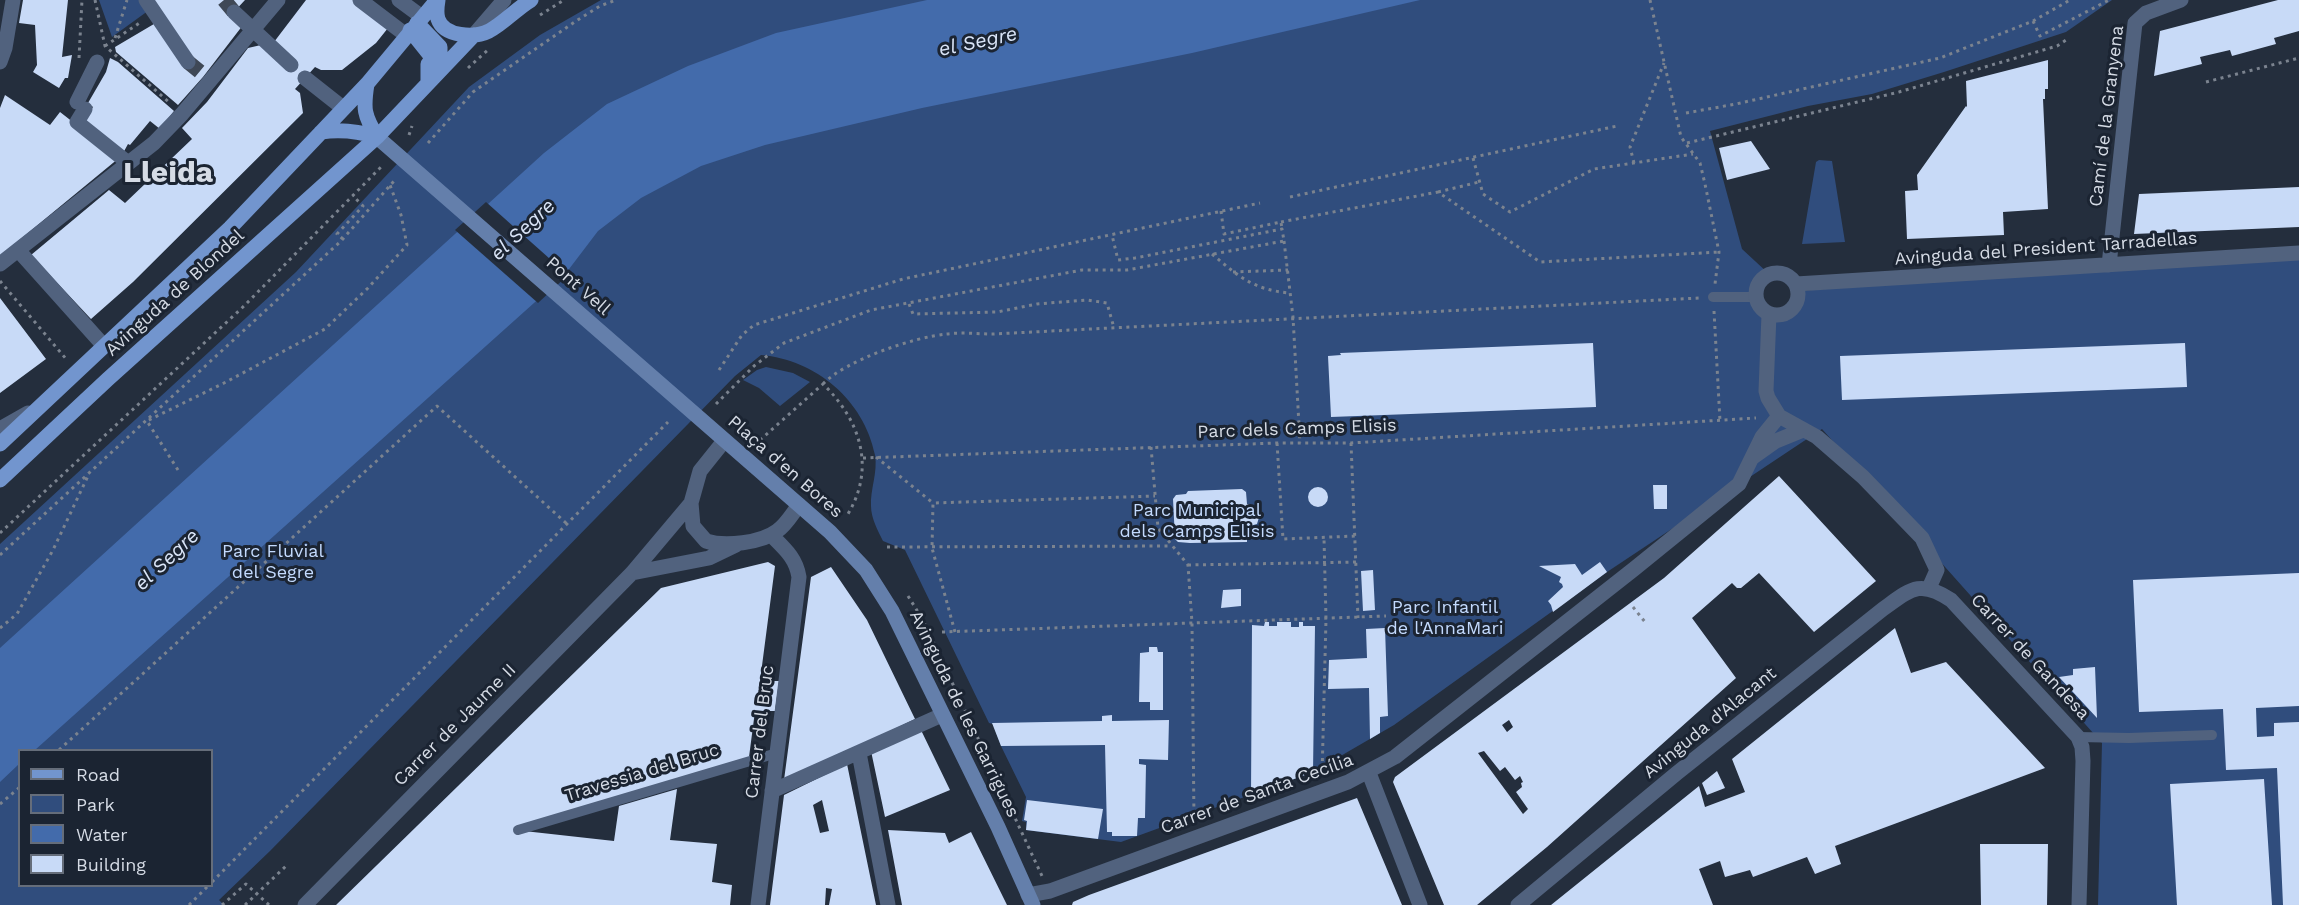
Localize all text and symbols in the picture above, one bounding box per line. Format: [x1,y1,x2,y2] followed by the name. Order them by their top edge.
[937,22,1019,62] water label: el Segre
[2085,24,2129,208] street label: Camí de la Granyena
[123,155,213,191] district label: Lleida
[486,194,560,266] water label: el Segre
[101,225,249,361] street label: Avinguda de Blondel
[1894,228,2198,270] street label: Avinguda del President Tarradellas
[541,252,615,320] street label: Pont Vell
[723,411,847,523] street label: Plaça d'en Bores
[1197,415,1397,443] street label: Parc dels Camps Elisis
[1120,500,1274,542] park label: Parc Municipal dels Camps Elisis
[130,524,204,596] water label: el Segre
[222,541,324,584] park label: Parc Fluvial del Segre
[1966,590,2094,724] street label: Carrer de Gandesa
[1386,597,1504,640] park label: Parc Infantil de l'AnnaMari
[904,607,1024,821] street label: Avinguda de les Garrigues
[389,659,521,791] street label: Carrer de Jaume II
[1639,663,1781,783] street label: Avinguda d'Alacant
[741,664,779,800] street label: Carrer del Bruc
[562,739,722,807] street label: Travessia del Bruc
[18,749,213,887] legend
[1158,749,1356,839] street label: Carrer de Santa Cecília
[76,764,120,785] text: Road
[76,794,115,815] text: Park
[76,824,128,845] text: Water
[76,854,146,875] text: Building

